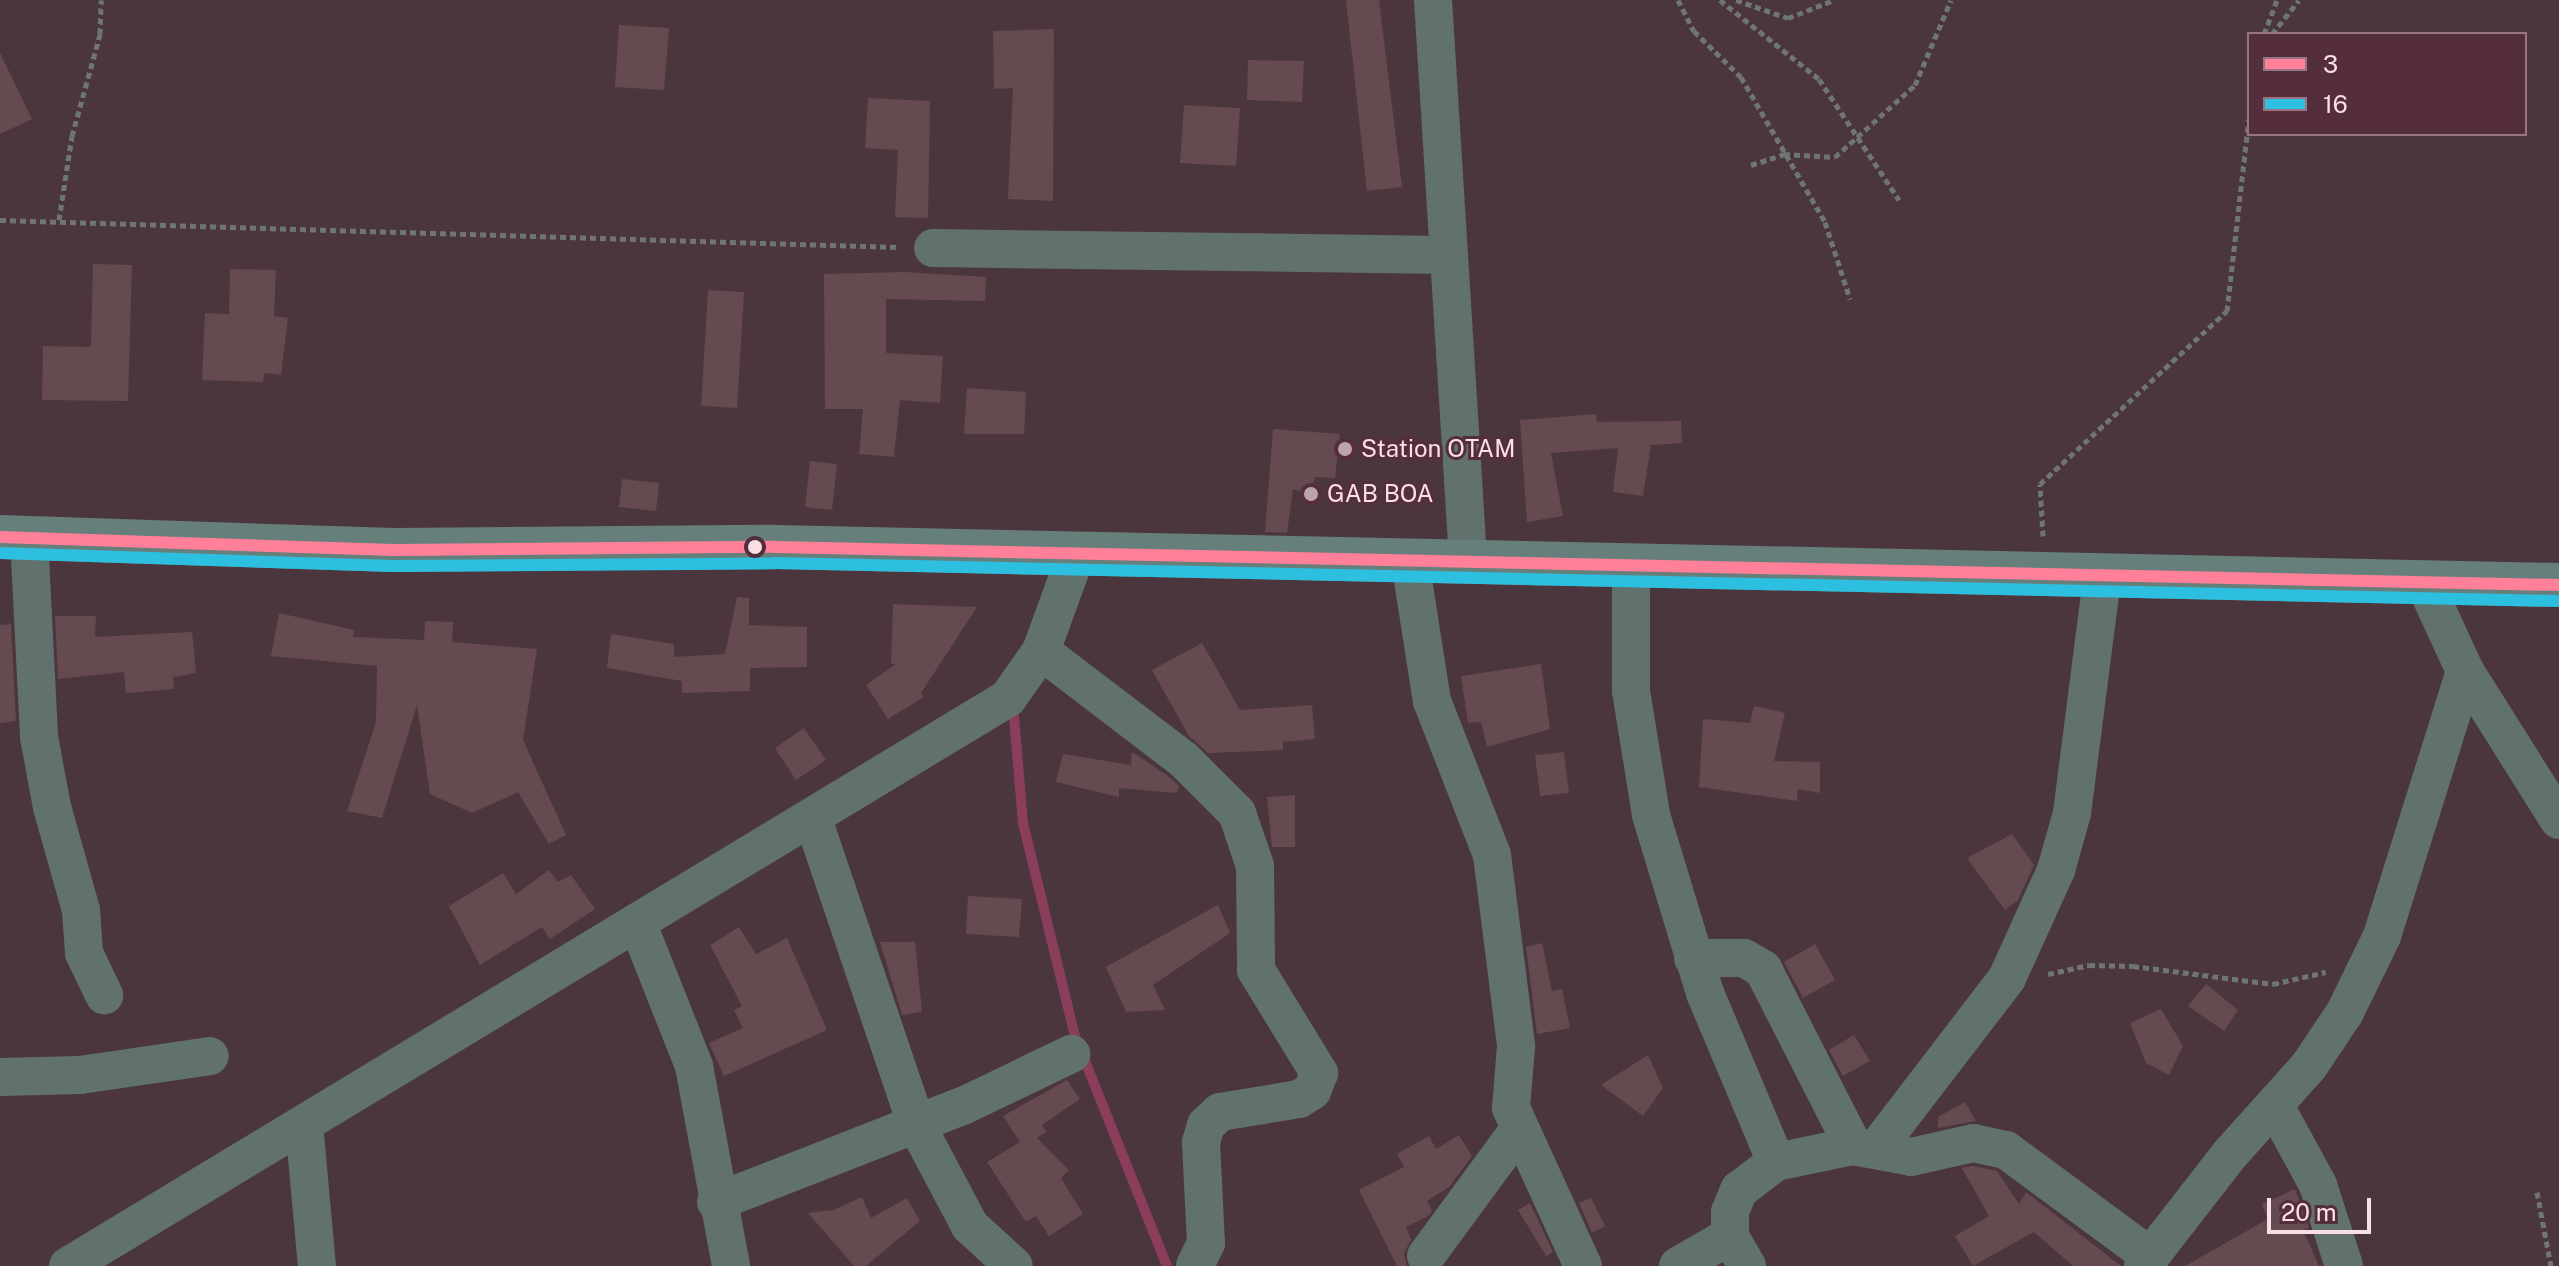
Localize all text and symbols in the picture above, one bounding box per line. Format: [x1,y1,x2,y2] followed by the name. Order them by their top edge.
[2247,32,2527,136] legend
[2323,50,2338,78] text: 3
[2323,90,2348,118] text: 16
[1361,435,1515,463] place label: Station OTAM
[1336,440,1354,458] marker: Station OTAM
[1327,480,1433,508] place label: GAB BOA
[1302,485,1320,503] marker: GAB BOA
[747,539,763,555] unlabelled marker
[2271,1182,2375,1232] scale bar
[2281,1198,2337,1226] text: 20 m

